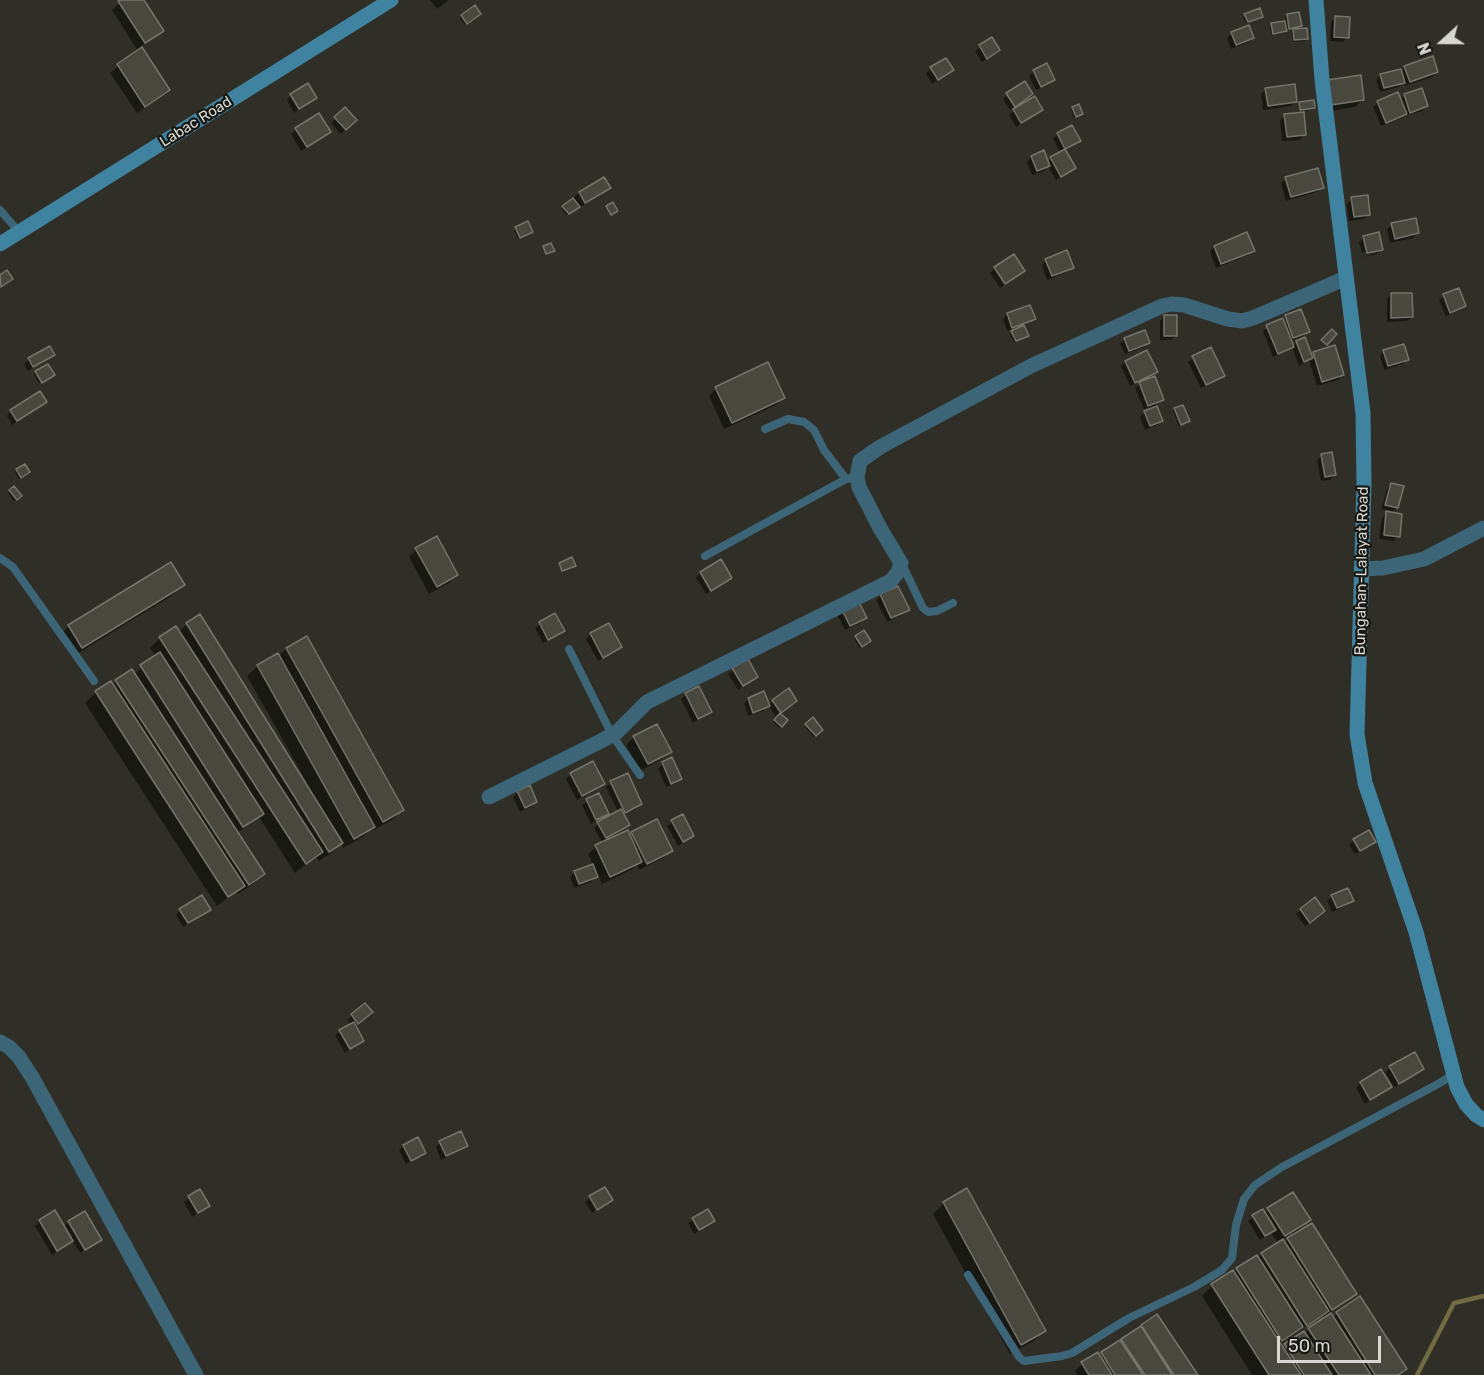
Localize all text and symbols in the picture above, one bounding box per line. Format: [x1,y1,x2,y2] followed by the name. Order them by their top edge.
[1412,12,1472,72] north arrow
[1414,40,1436,57] text: N
[157,93,235,151] street label: Labac Road
[1352,486,1372,656] street label: Bungahan-Lalayat Road
[1280,1324,1384,1362] scale bar
[1288,1335,1331,1357] text: 50 m

